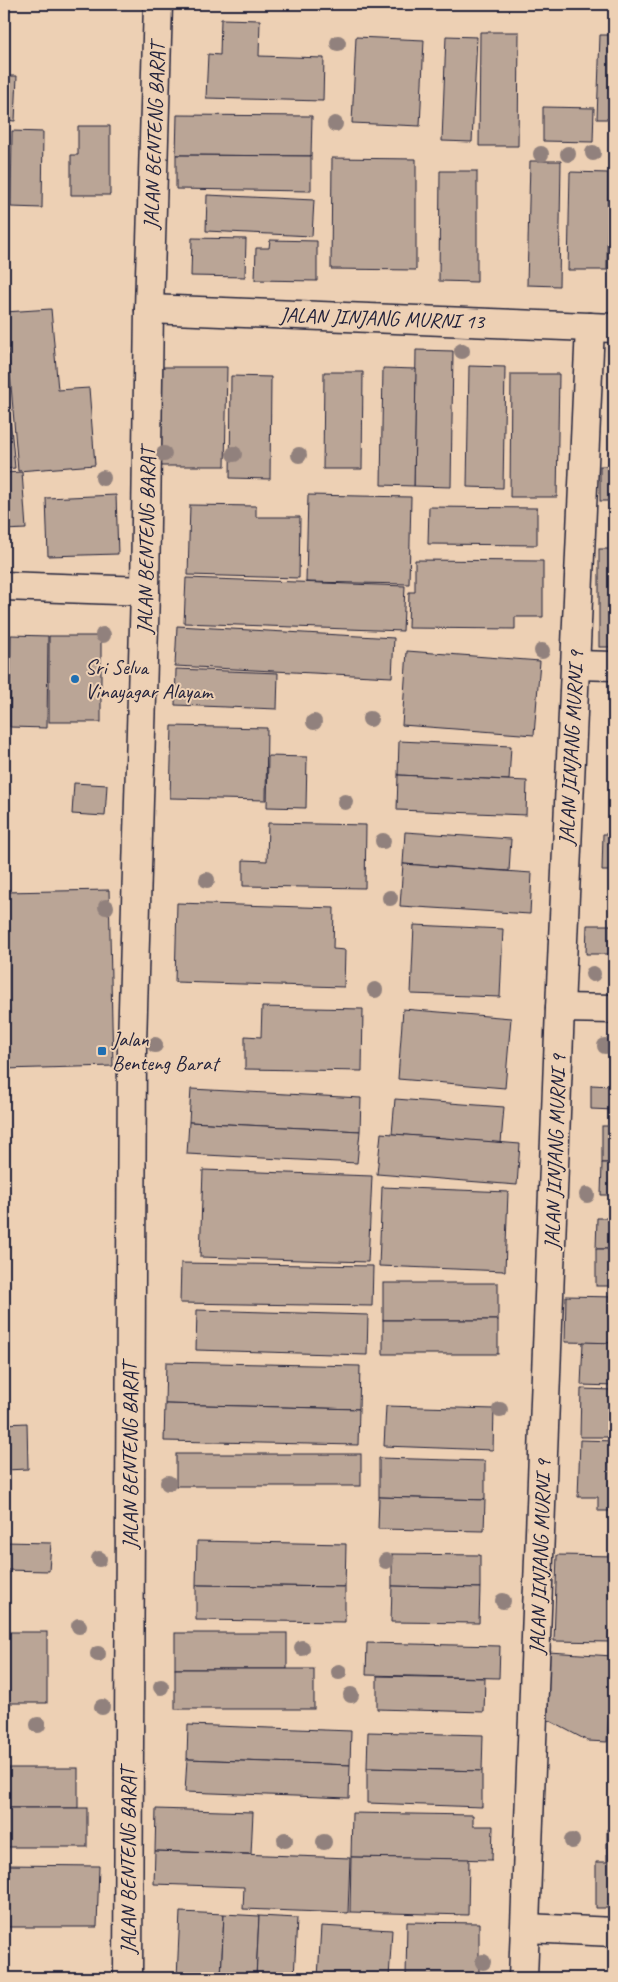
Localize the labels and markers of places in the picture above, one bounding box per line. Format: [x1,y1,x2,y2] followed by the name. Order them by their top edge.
[85,654,214,704] place label: Sri Selva Vinayagar Alayam
[69,673,81,685] marker: Sri Selva Vinayagar Alayam
[111,1026,221,1076] place label: Jalan Benteng Barat
[96,1045,108,1057] marker: Jalan Benteng Barat

